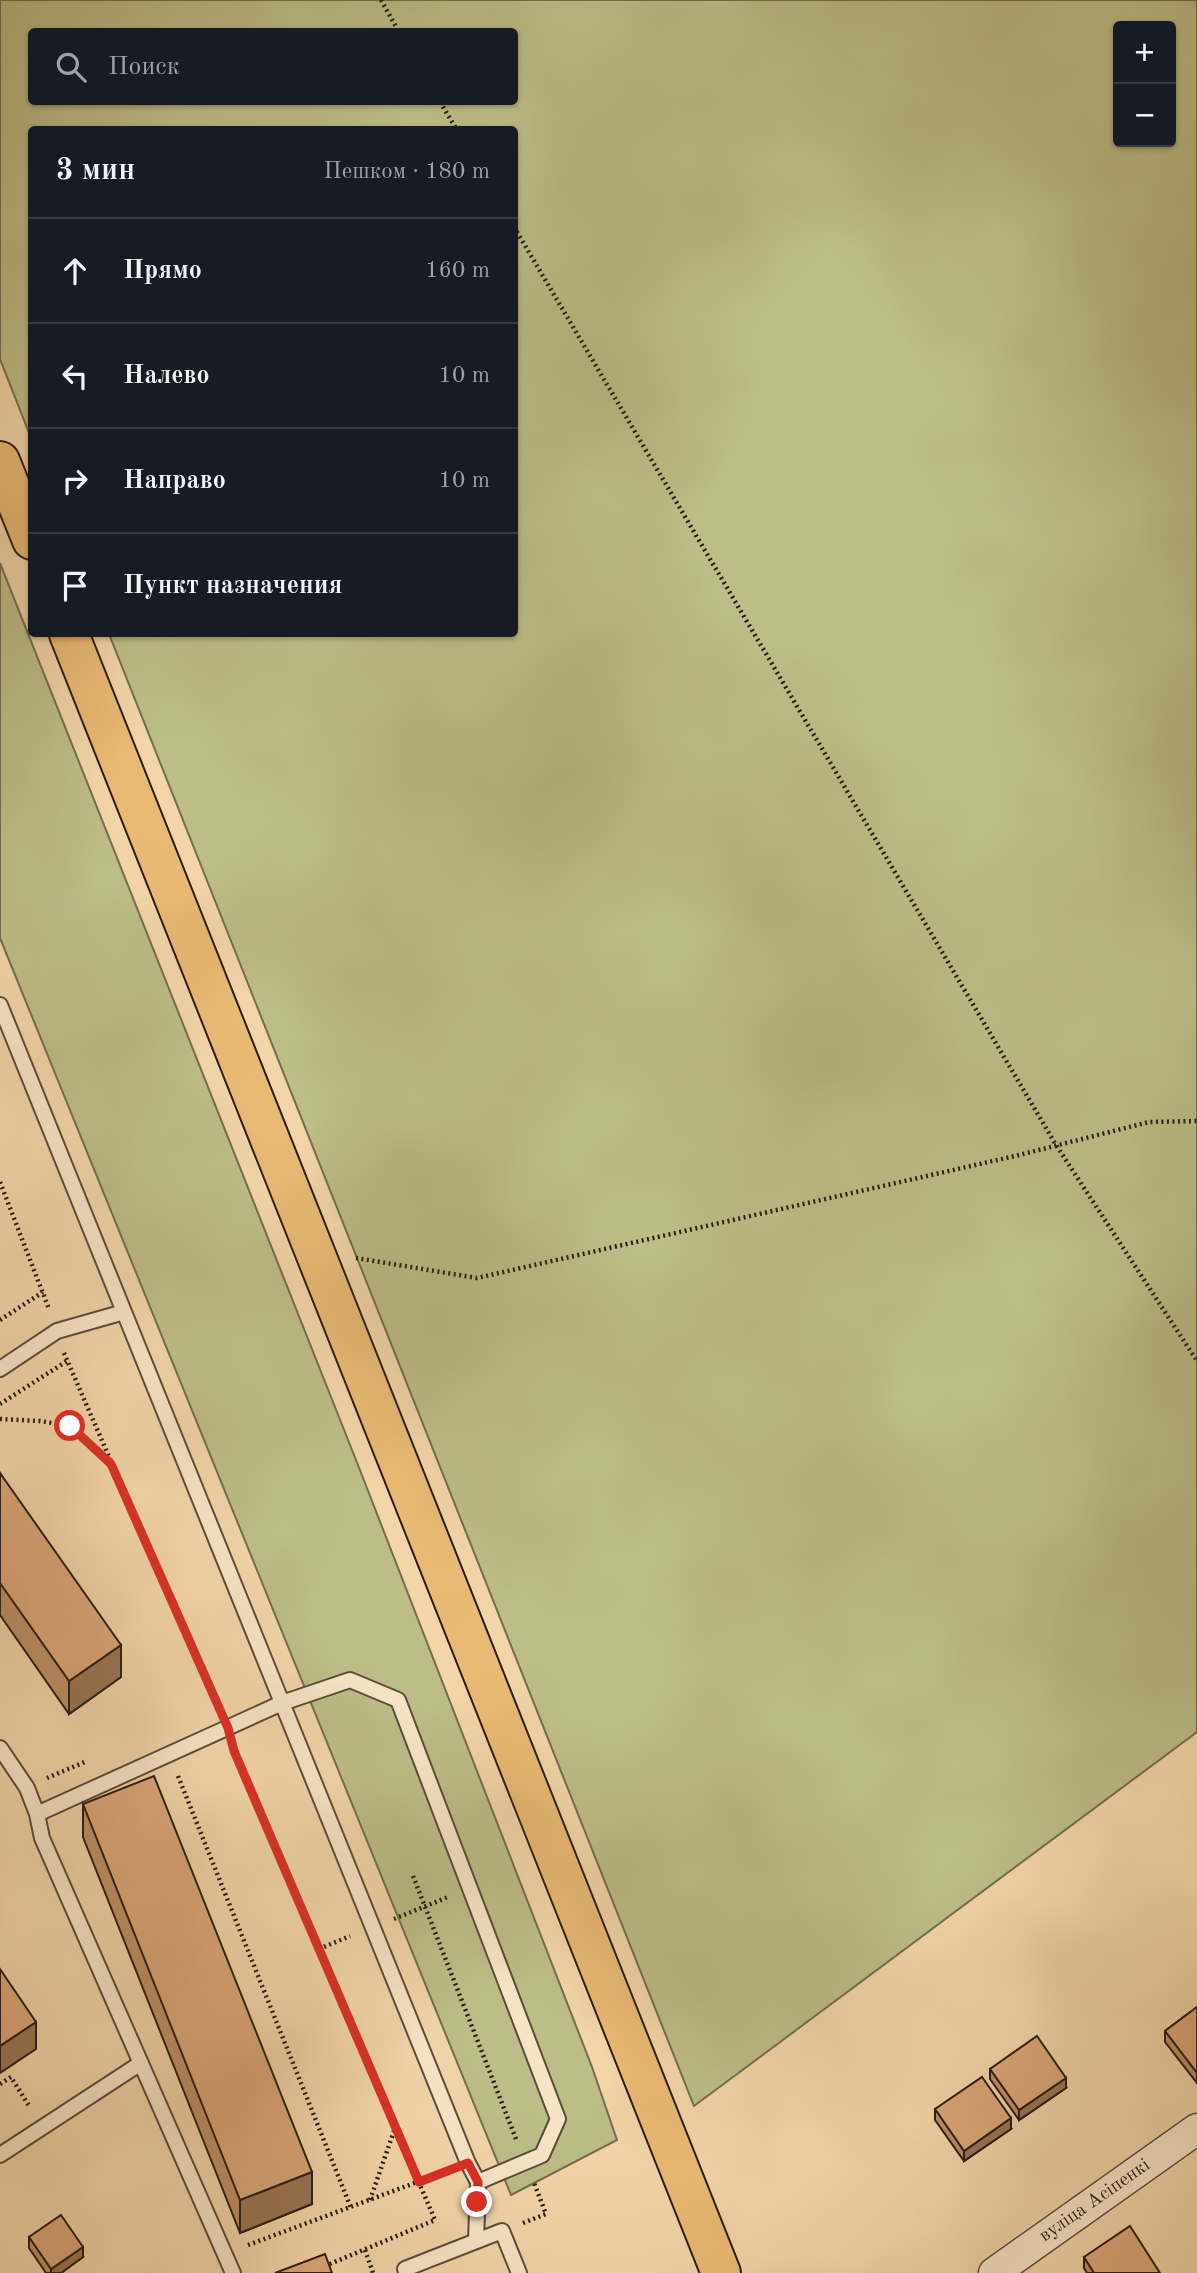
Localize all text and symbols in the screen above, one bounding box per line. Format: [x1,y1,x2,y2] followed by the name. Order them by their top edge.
[1113,21,1176,147] map controls
[1113,21,1176,84] button: +
[28,28,518,105] search box
[52,48,90,86] icon: search
[108,54,180,80] text: Поиск
[1113,84,1176,147] button: −
[56,156,135,186] text: 3 мин
[324,160,490,183] text: Пешком · 180 m
[56,252,94,290] icon: ahead
[123,258,202,284] text: Прямо
[425,259,490,282] text: 160 m
[56,357,94,395] icon: left
[123,363,210,389] text: Налево
[439,364,490,387] text: 10 m
[56,462,94,500] icon: right
[123,468,226,494] text: Направо
[439,469,490,492] text: 10 m
[56,567,94,605] icon: arrive
[123,573,342,599] text: Пункт назначения
[54,1410,85,1441] route start
[1036,2156,1154,2246] street label: вуліца Асіпенкі
[461,2186,492,2217] route end

